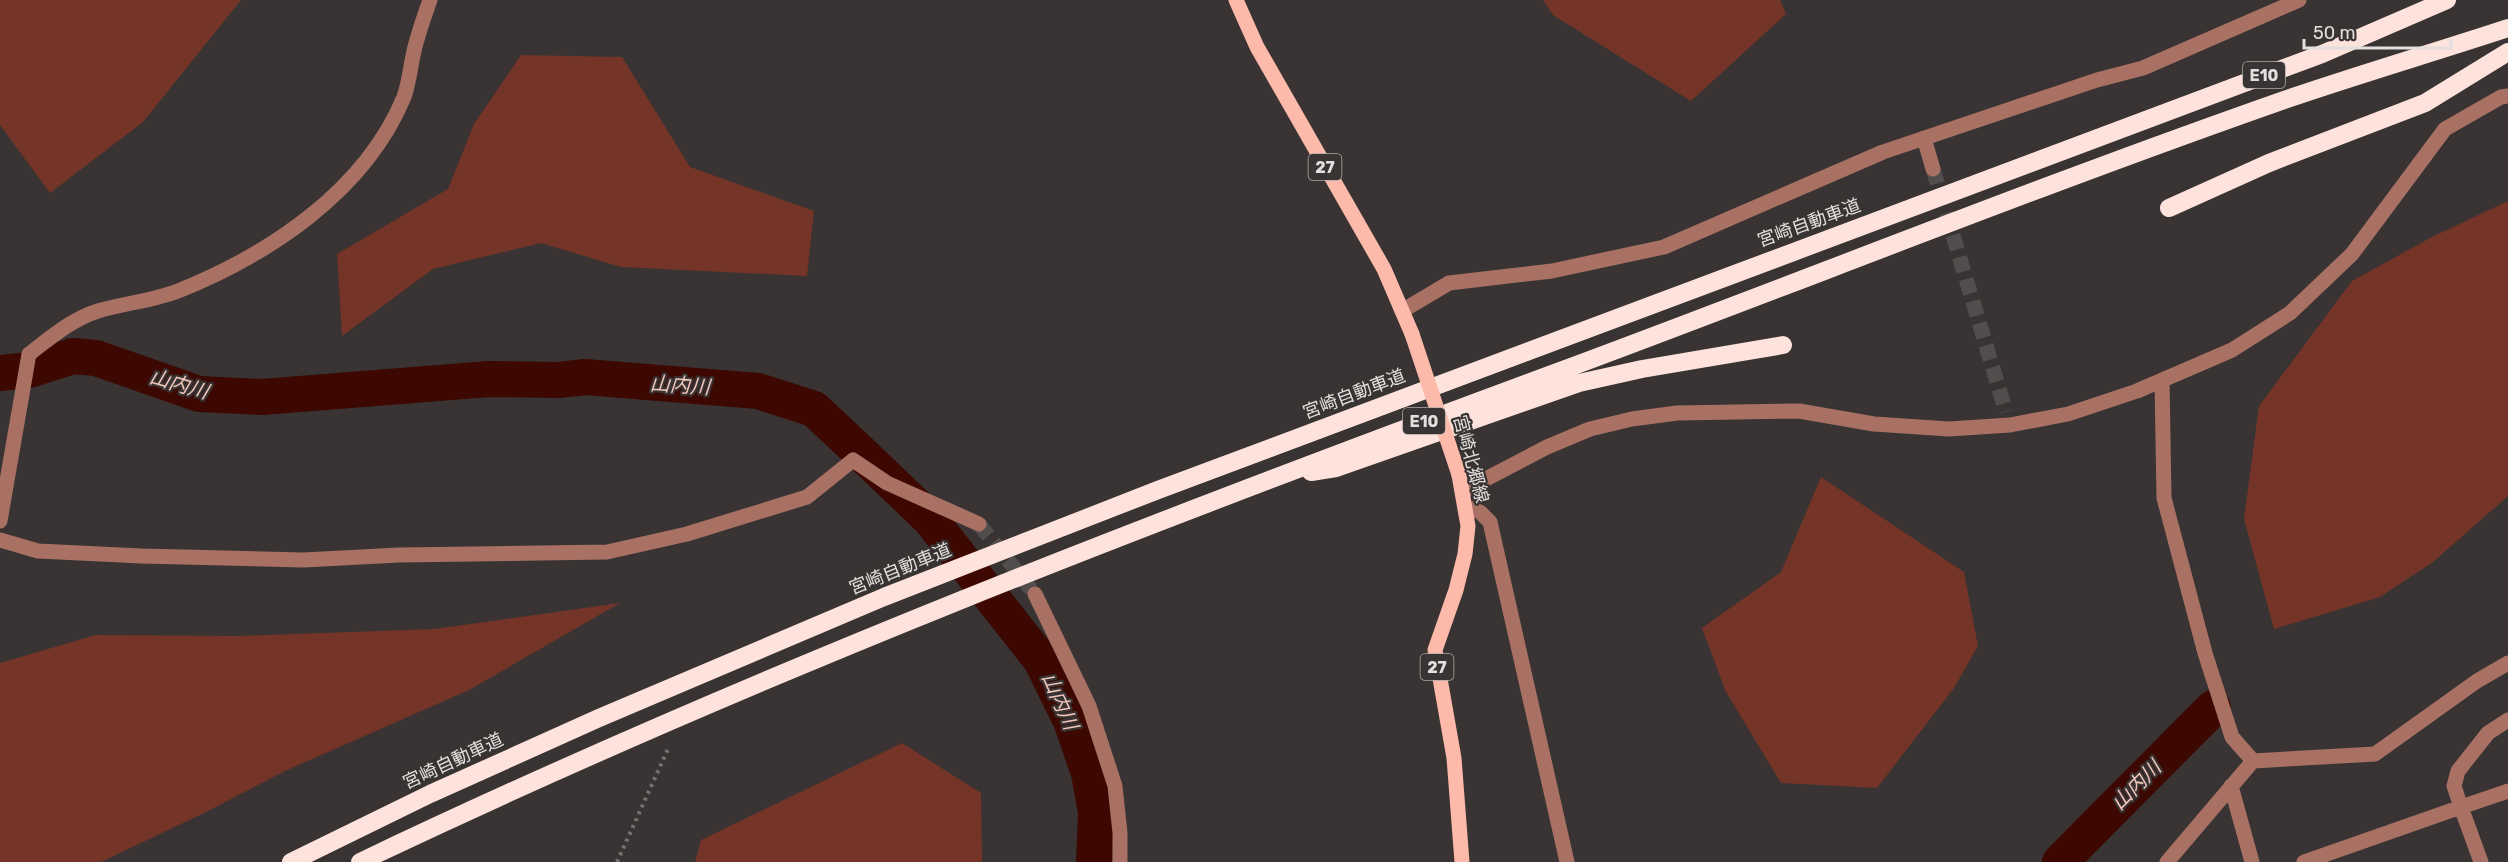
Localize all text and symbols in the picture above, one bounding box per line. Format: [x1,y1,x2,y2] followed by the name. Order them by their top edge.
[2304,12,2451,50] scale bar
[2313,22,2356,44] text: 50 m
[2243,62,2285,88] road number: E10
[1308,154,1342,180] road number: 27
[1754,194,1864,252] street label: 宮崎自動車道
[147,364,213,404] water label: 山内川
[1300,364,1408,424] street label: 宮崎自動車道
[649,371,713,399] water label: 山内川
[1403,408,1445,434] road number: E10
[1449,413,1493,505] street label: 宮崎北郷線
[846,539,954,599] street label: 宮崎自動車道
[1420,654,1454,680] road number: 27
[1037,669,1084,735] water label: 山内川
[399,728,507,794] street label: 宮崎自動車道
[2106,754,2167,815] water label: 山内川

